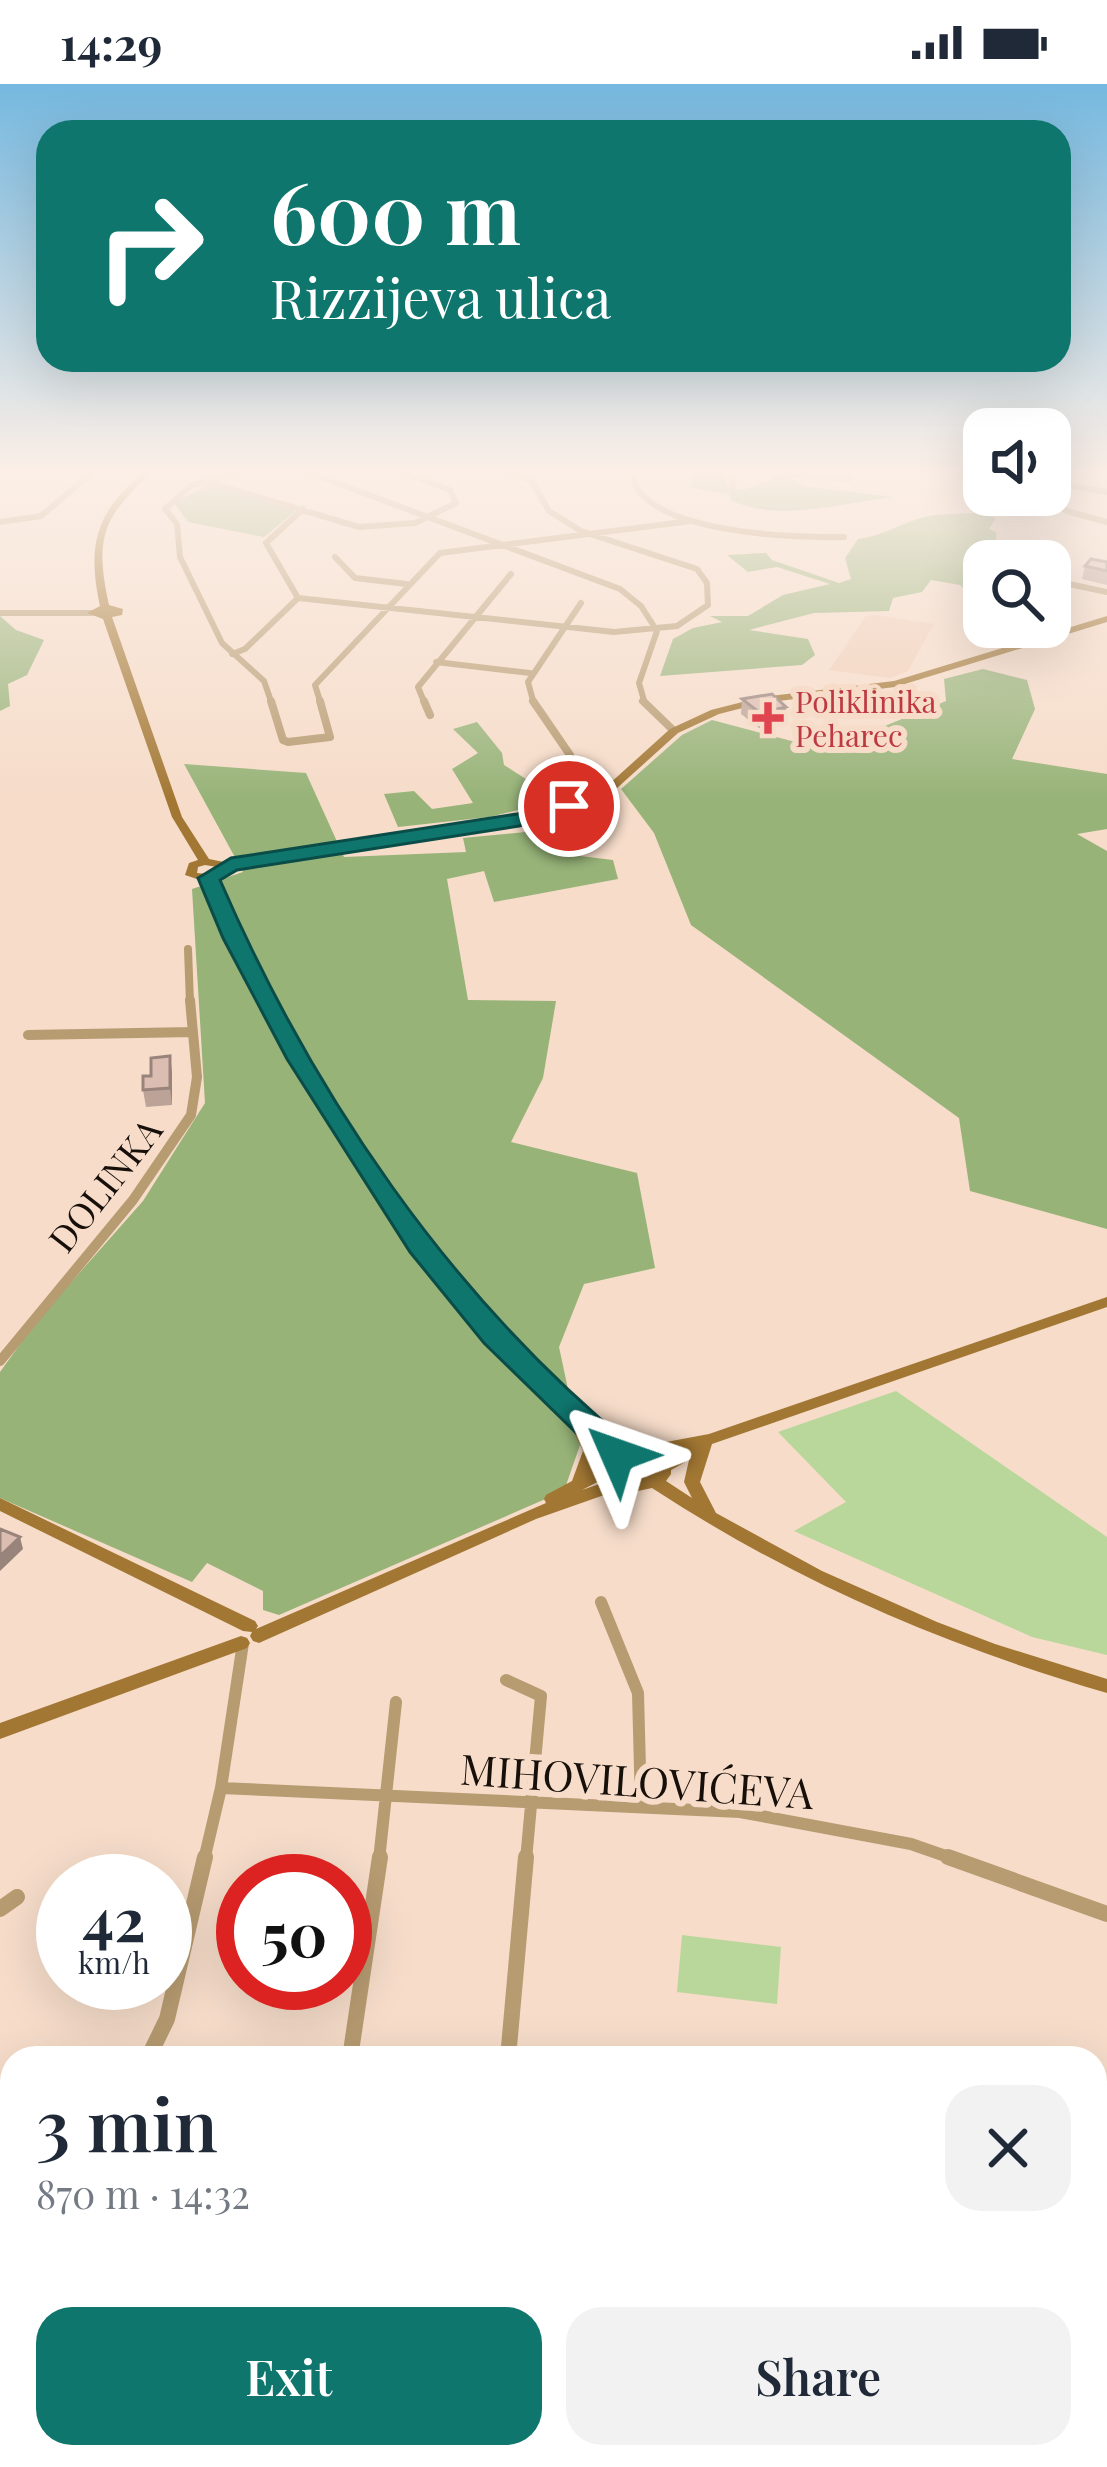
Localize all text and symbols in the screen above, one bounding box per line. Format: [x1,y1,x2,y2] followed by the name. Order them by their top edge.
[60,12,162,72] text: 14:29
[270,154,521,266] text: 600 m
[72,168,228,324] icon: right
[270,261,611,333] text: Rizzijeva ulica
[963,408,1071,648] map controls
[963,408,1071,516] button: sound
[963,540,1071,648] button: search
[795,681,937,755] place label: Poliklinika Peharec
[752,702,784,734] marker: Poliklinika Peharec
[518,755,620,857] pin
[536,773,602,839] icon: arrive
[37,1107,172,1261] street label: DOLINKA
[554,1392,680,1518] position arrow
[459,1740,816,1820] street label: MIHOVILOVIĆEVA
[216,1854,372,2010] speed limit sign: 50
[82,1877,146,1957] text: 42
[78,1942,150,1982] text: km/h
[36,2074,218,2170] text: 3 min
[945,2085,1071,2211] button: close
[36,2167,250,2219] text: 870 m · 14:32
[36,2307,542,2445] button: Exit
[566,2307,1071,2445] button: Share

